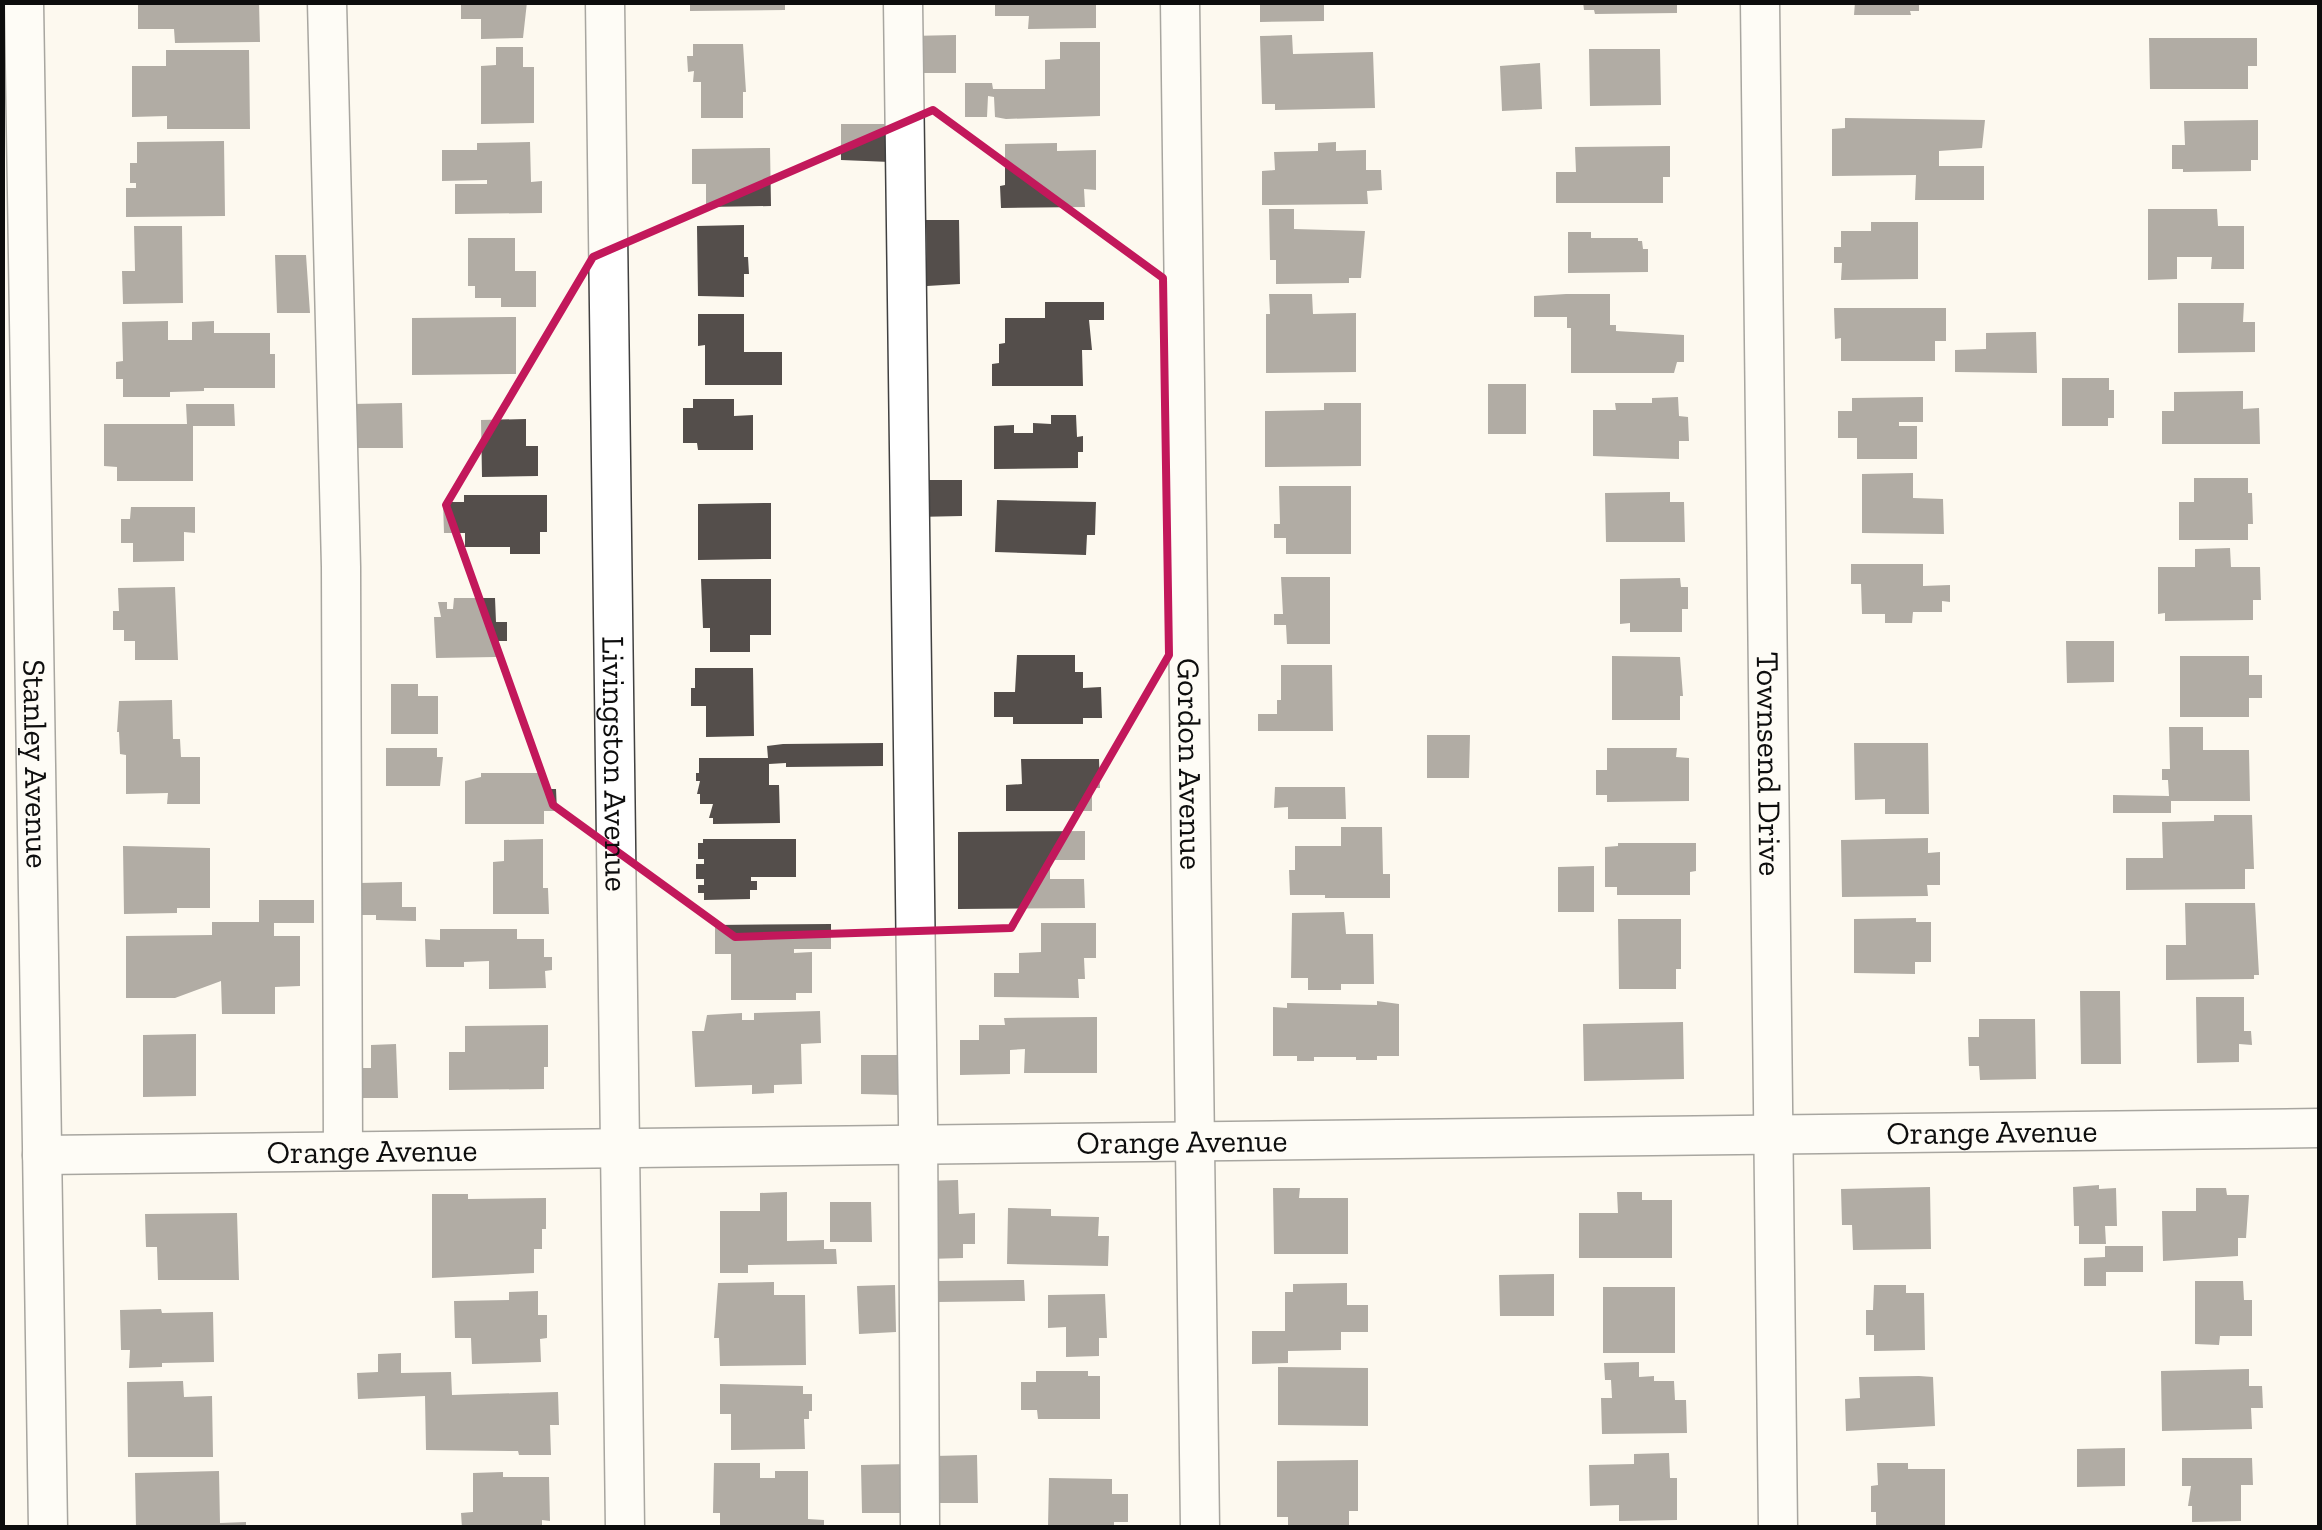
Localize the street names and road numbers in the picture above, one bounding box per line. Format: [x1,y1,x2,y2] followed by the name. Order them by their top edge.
[594,636,636,892] street label: Livingston Avenue
[1749,652,1789,876] street label: Townsend Drive
[1170,658,1210,870] street label: Gordon Avenue
[15,659,57,869] street label: Stanley Avenue
[1886,1112,2098,1152] street label: Orange Avenue
[1076,1121,1288,1162] street label: Orange Avenue
[266,1131,478,1171] street label: Orange Avenue

